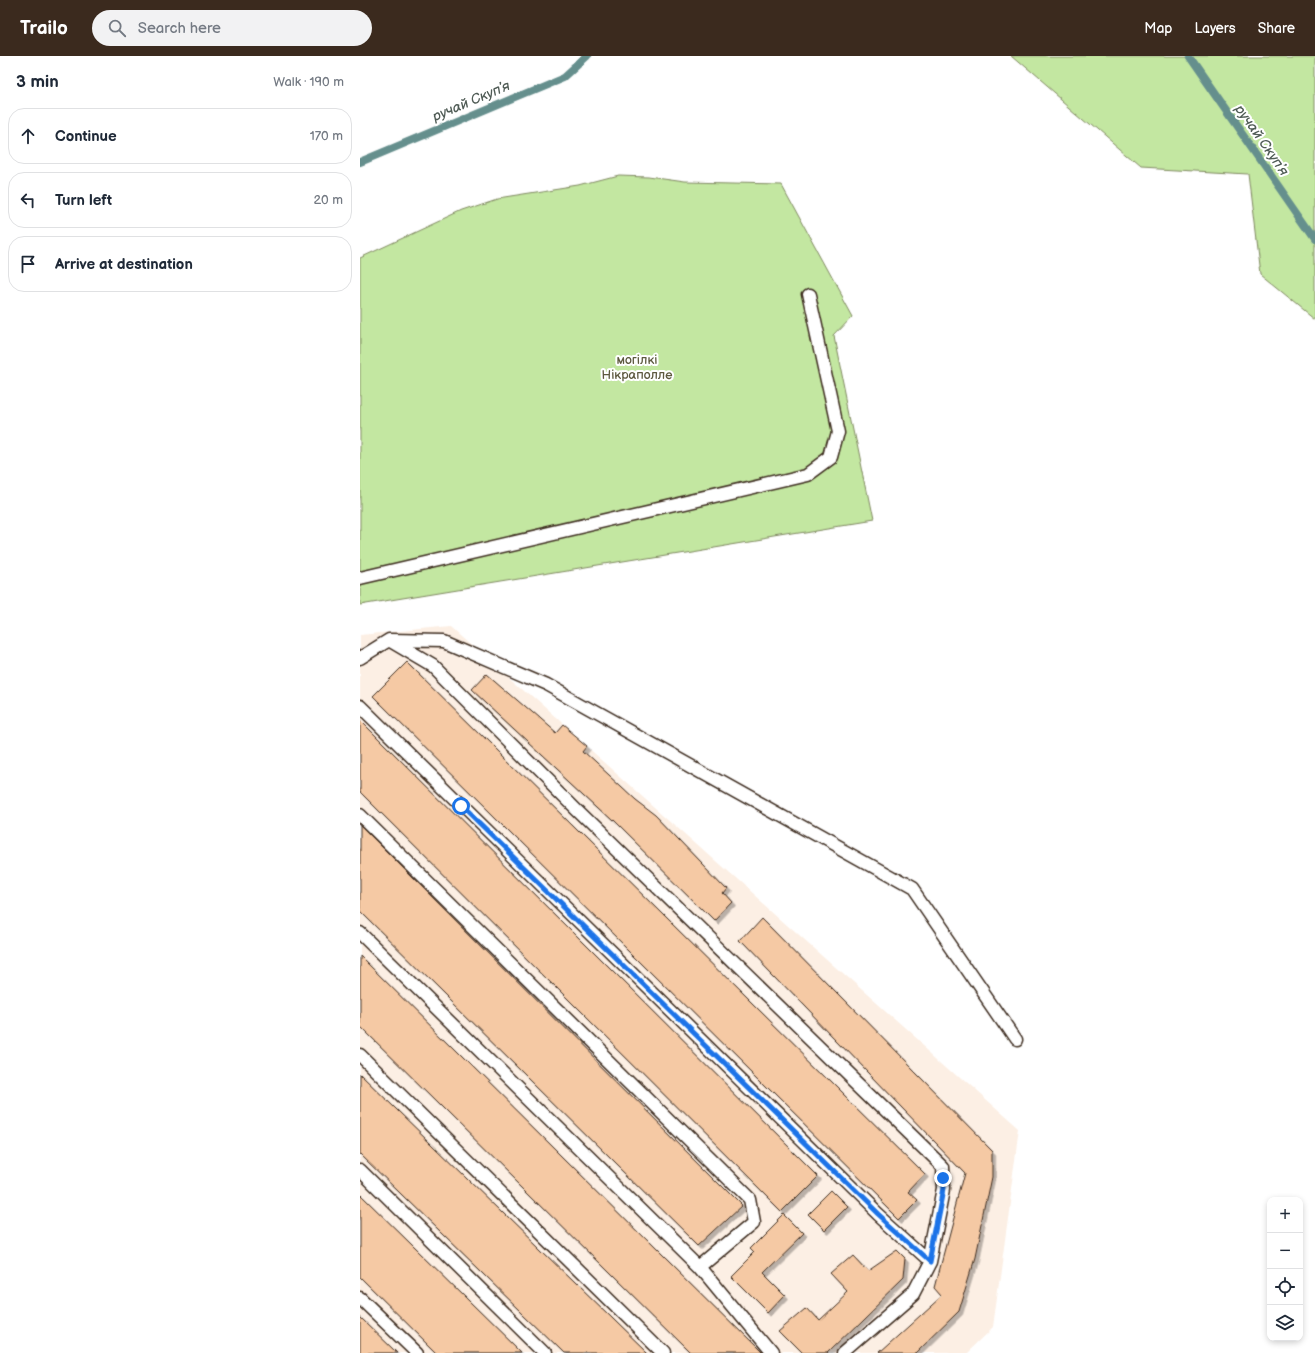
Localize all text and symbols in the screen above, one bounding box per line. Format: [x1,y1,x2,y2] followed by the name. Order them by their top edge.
[92,10,372,46] search box
[20,17,68,40] text: Trailo
[106,17,128,39] icon: search
[138,19,221,38] text: Search here
[1144,20,1172,37] text: Map
[1194,20,1236,37] text: Layers
[1258,20,1295,37] text: Share
[16,72,59,92] text: 3 min
[273,74,344,90] text: Walk · 190 m
[429,77,513,125] water label: ручай Скупʼя
[1231,100,1293,179] water label: ручай Скупʼя
[17,125,39,147] icon: ahead
[55,127,117,146] text: Continue
[310,128,343,144] text: 170 m
[17,189,39,211] icon: left
[55,191,112,210] text: Turn left
[313,192,343,208] text: 20 m
[17,253,39,275] icon: arrive
[55,255,193,274] text: Arrive at destination
[602,352,672,383] park label: могілкі Нікраполле
[452,797,470,815] route start
[934,1169,952,1187] route end
[1267,1197,1303,1341] map controls
[1267,1197,1303,1233] button: +
[1267,1233,1303,1269] button: −
[1267,1269,1303,1305] button: locate
[1267,1305,1303,1341] button: layers

